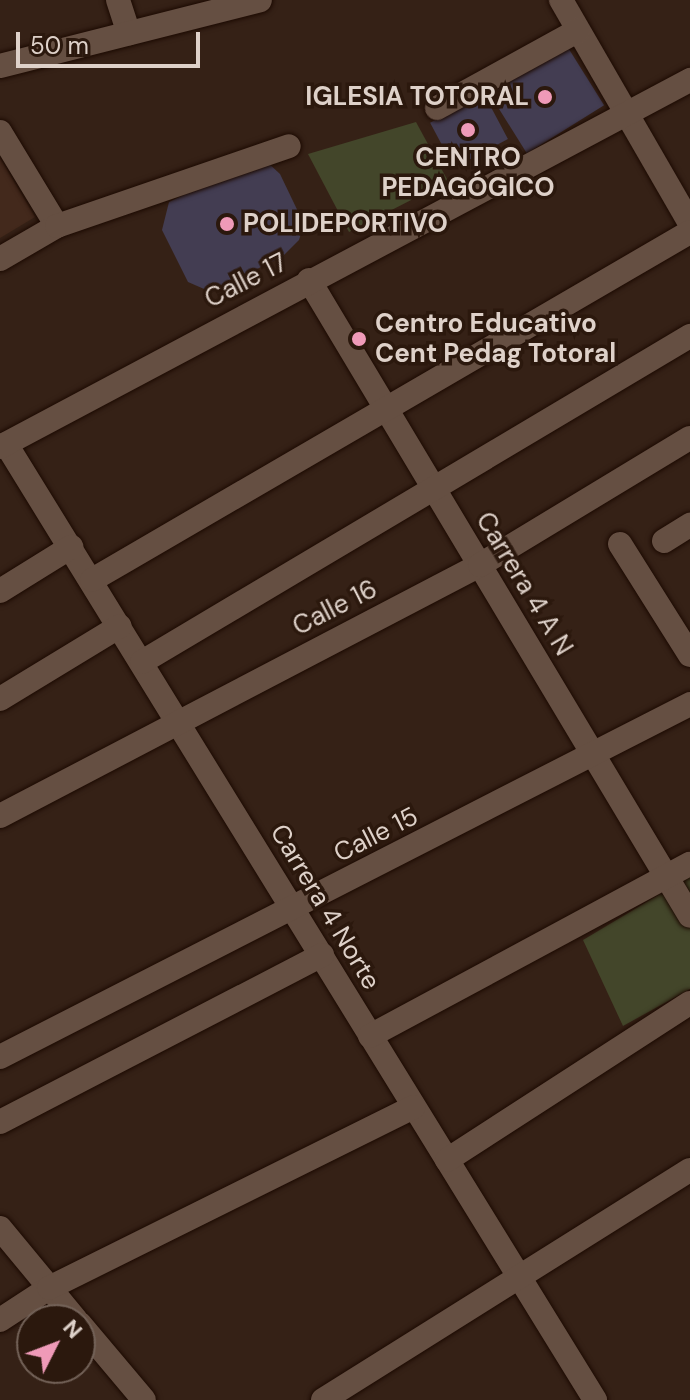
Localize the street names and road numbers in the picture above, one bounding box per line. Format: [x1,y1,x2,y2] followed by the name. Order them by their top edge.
[200,247,292,315] street label: Calle 17
[469,507,579,661] street label: Carrera 4 A N
[288,574,382,642] street label: Calle 16
[329,801,423,869] street label: Calle 15
[263,819,387,995] street label: Carrera 4 Norte

